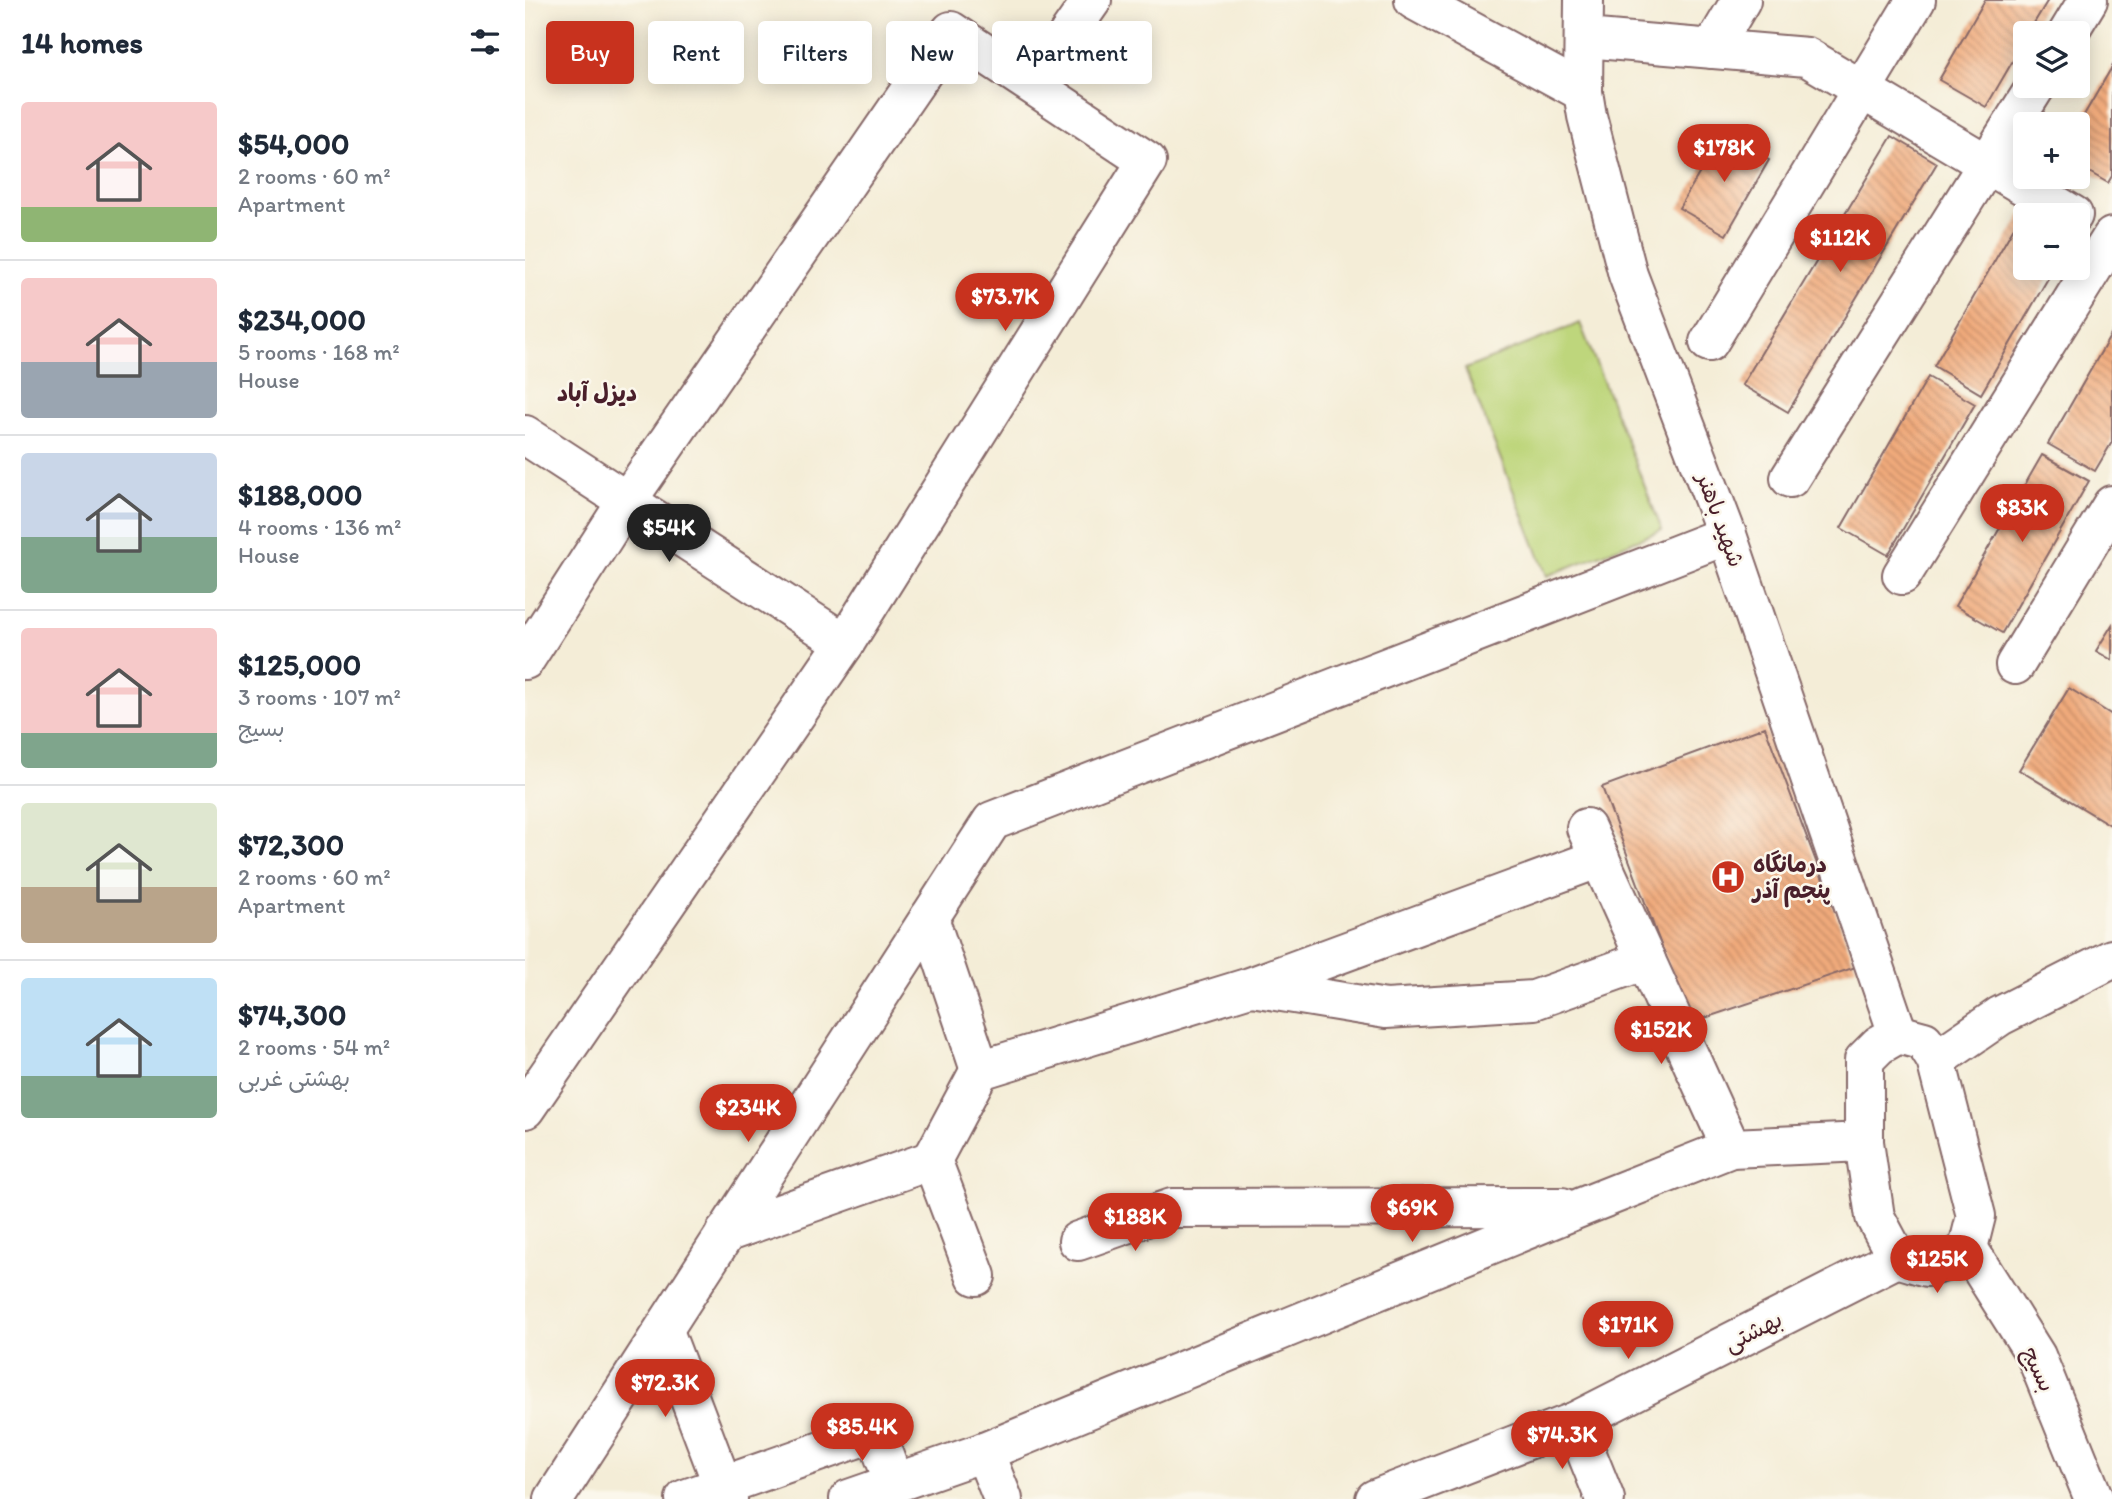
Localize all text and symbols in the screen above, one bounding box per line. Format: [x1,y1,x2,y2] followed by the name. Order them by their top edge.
[546,21,634,84] chip: Buy
[648,21,744,84] chip: Rent
[758,21,872,84] chip: Filters
[886,21,978,84] chip: New
[992,21,1152,84] chip: Apartment
[2013,21,2090,280] map controls
[2013,21,2090,98] button: layers
[466,23,504,61] icon: filters
[21,24,143,61] text: 14 homes
[2013,112,2090,189] button: +
[1675,124,1773,184] pin: $178K
[238,125,350,162] text: $54,000
[77,130,161,214] icon: home
[1693,133,1755,161] text: $178K
[238,162,391,190] text: 2 rooms · 60 m²
[238,190,345,218] text: Apartment
[2013,203,2090,280] button: −
[1791,215,1889,274] pin: $112K
[1810,223,1870,251] text: $112K
[948,274,1062,333] pin: $73.7K
[971,282,1039,310] text: $73.7K
[238,301,366,338] text: $234,000
[77,306,161,390] icon: home
[238,338,400,366] text: 5 rooms · 168 m²
[238,366,300,394] text: House
[557,378,637,407] district label: دیزل آباد
[1690,467,1751,571] street label: شهید باهنر
[238,476,363,513] text: $188,000
[77,481,161,565] icon: home
[1981,484,2063,544] pin: $83K
[1996,493,2048,521] text: $83K
[628,504,710,564] pin: $54K
[238,513,401,541] text: 4 rooms · 136 m²
[643,513,695,541] text: $54K
[238,541,300,569] text: House
[238,646,361,683] text: $125,000
[77,656,161,740] icon: home
[238,683,401,711] text: 3 rooms · 107 m²
[238,714,285,742] text: بسیج
[238,826,344,863] text: $72,300
[77,831,161,915] icon: home
[1751,850,1831,908] place label: درمانگاه پنجم آذر
[1709,858,1747,896] hospital icon: درمانگاه پنجم آذر
[238,863,391,891] text: 2 rooms · 60 m²
[238,891,345,919] text: Apartment
[238,996,347,1033] text: $74,300
[77,1006,161,1090] icon: home
[1612,1006,1710,1066] pin: $152K
[1630,1015,1692,1043] text: $152K
[238,1033,390,1061] text: 2 rooms · 54 m²
[238,1064,350,1092] text: بهشتی غربی
[699,1084,797,1144] pin: $234K
[716,1093,780,1121] text: $234K
[1371,1184,1453,1244] pin: $69K
[1387,1193,1437,1221] text: $69K
[1086,1194,1184,1253] pin: $188K
[1104,1202,1166,1230] text: $188K
[1888,1236,1986,1295] pin: $125K
[1906,1244,1968,1272] text: $125K
[1579,1302,1677,1361] pin: $171K
[1719,1304,1787,1358] street label: بهشتی
[1598,1310,1658,1338] text: $171K
[2015,1342,2062,1397] street label: بسیج
[608,1360,722,1419] pin: $72.3K
[631,1368,699,1396] text: $72.3K
[805,1404,919,1463] pin: $85.4K
[827,1412,897,1440] text: $85.4K
[1505,1412,1619,1471] pin: $74.3K
[1527,1420,1597,1448] text: $74.3K

